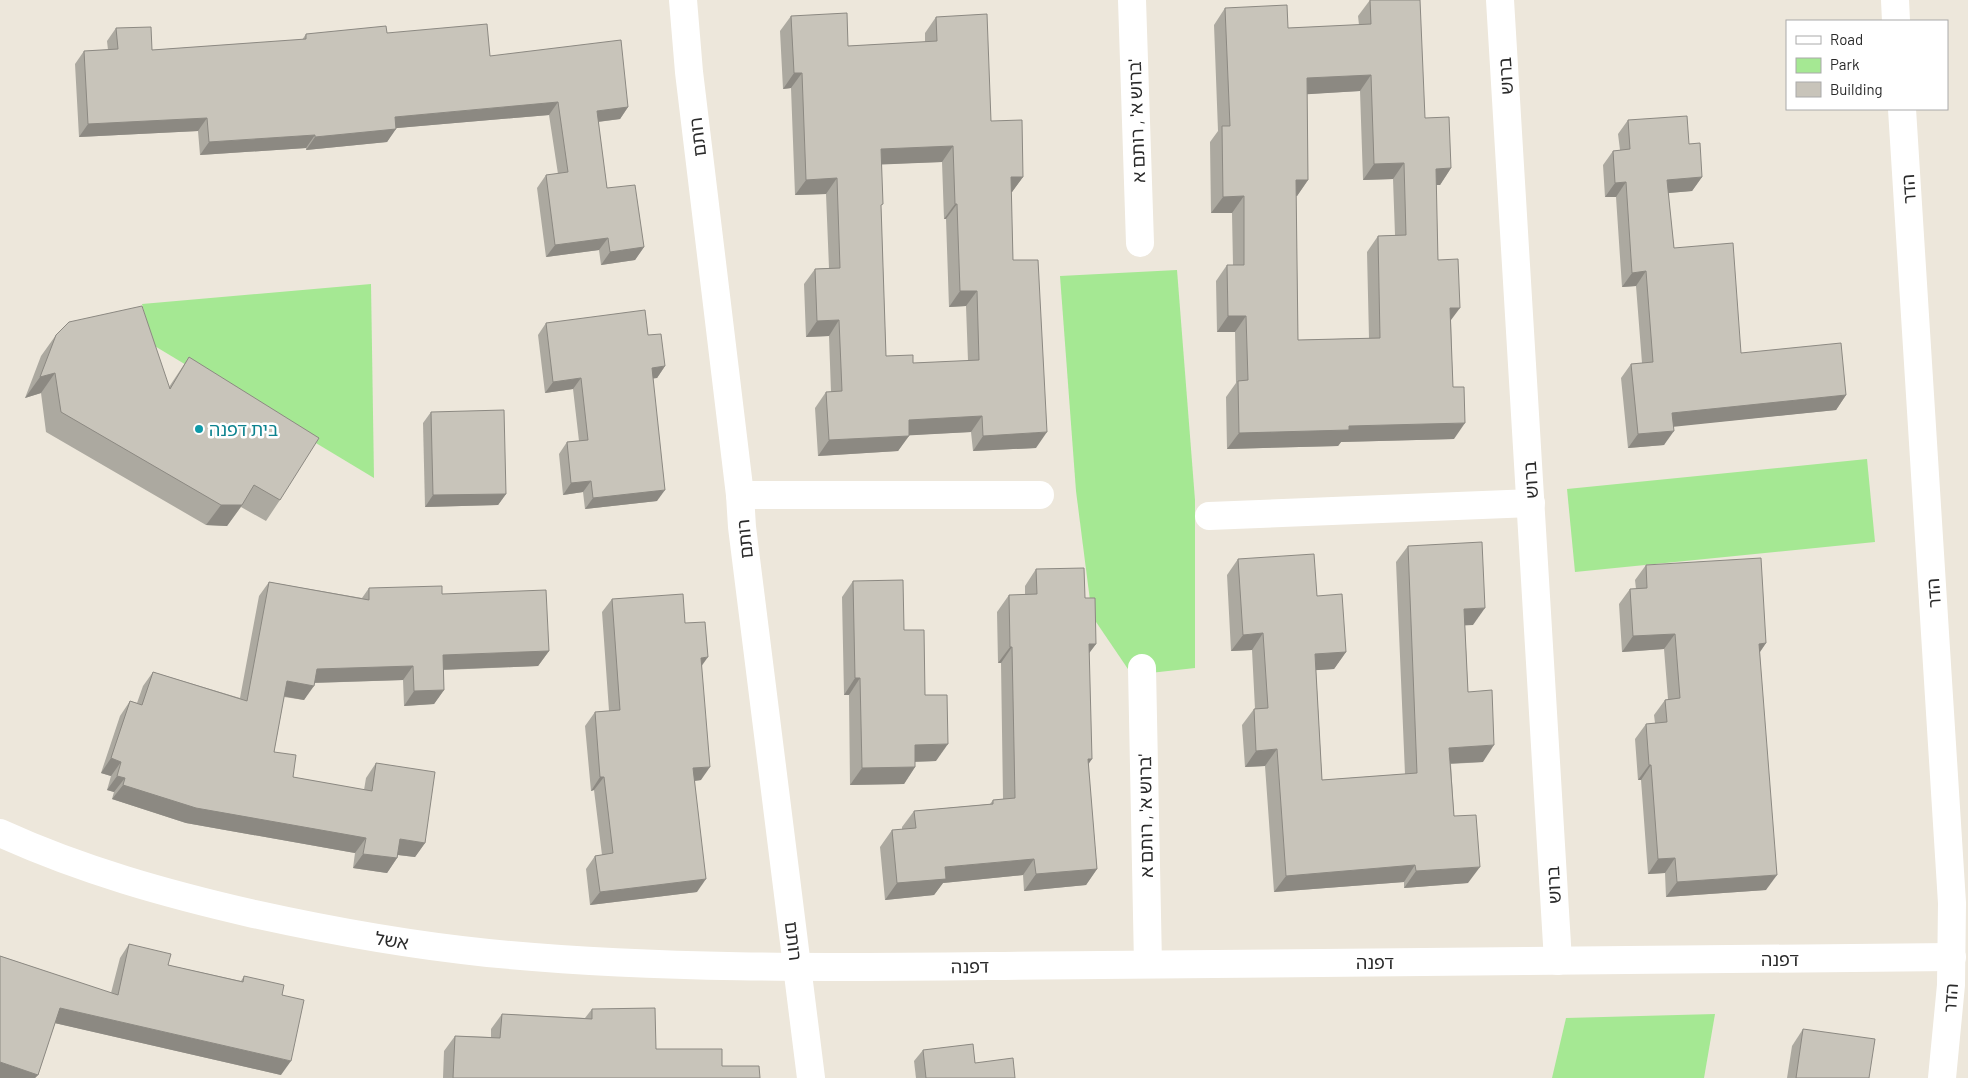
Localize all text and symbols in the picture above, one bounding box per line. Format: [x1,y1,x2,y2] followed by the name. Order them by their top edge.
[1786,20,1948,110] legend
[1830,30,1863,48] text: Road
[1830,55,1860,73] text: Park
[1493,56,1517,96] street label: ברוש
[1123,59,1149,183] street label: ברוש א' , רותם א'
[1830,80,1883,98] text: Building
[684,116,710,158] street label: רותם
[1896,173,1920,205] street label: הדר
[209,418,278,440] place label: בית דפנה
[193,423,205,435] marker: בית דפנה
[1518,460,1542,500] street label: ברוש
[731,518,757,560] street label: רותם
[1921,577,1945,609] street label: הדר
[1133,754,1157,878] street label: ברוש א' , רותם א'
[1541,866,1565,904] street label: ברוש
[781,920,807,962] street label: רותם
[374,927,410,953] street label: אשל
[1761,948,1799,970] street label: דפנה
[1356,951,1394,973] street label: דפנה
[951,955,989,977] street label: דפנה
[1938,982,1962,1014] street label: הדר

